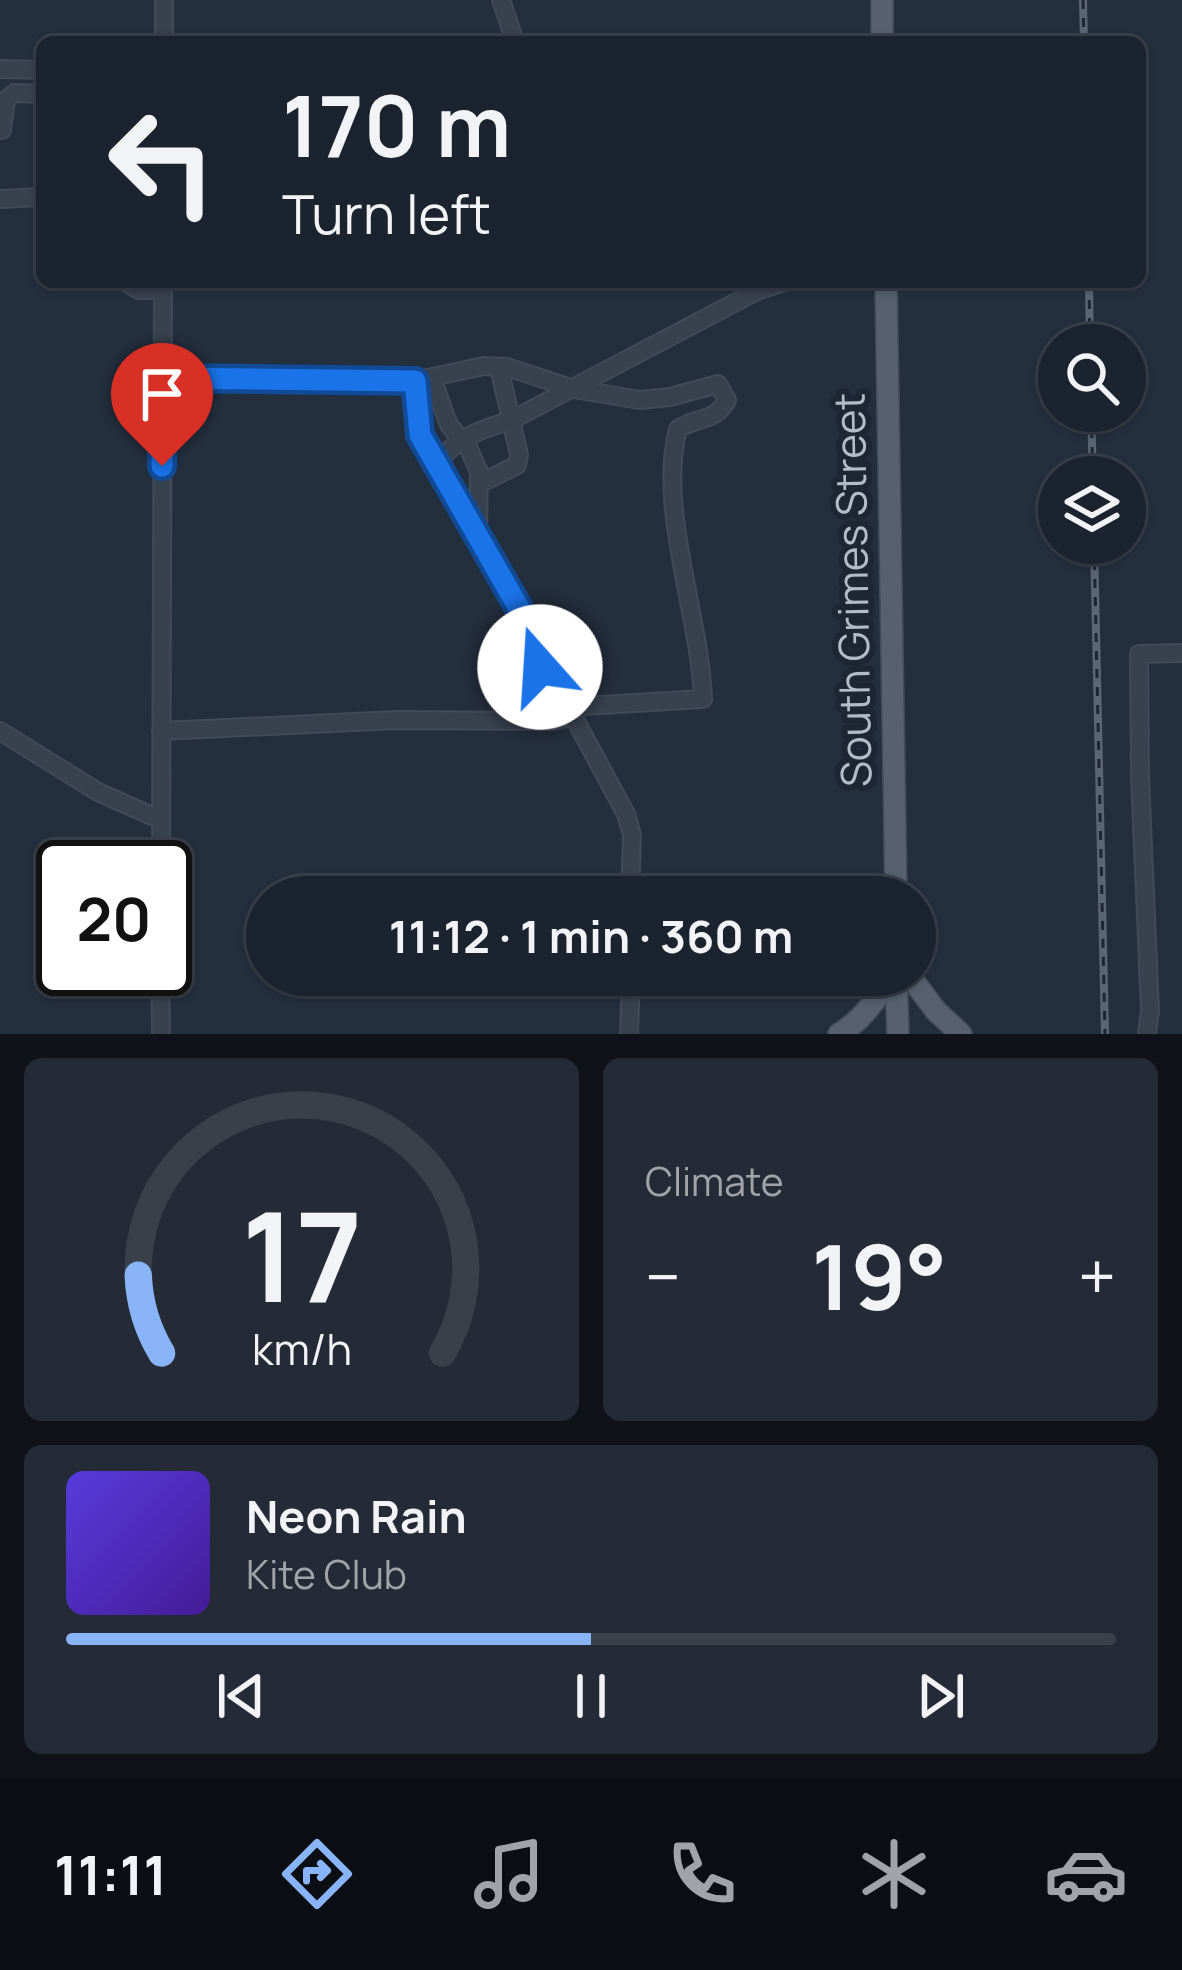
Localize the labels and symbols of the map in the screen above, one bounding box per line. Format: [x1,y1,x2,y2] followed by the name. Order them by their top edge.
[111,343,213,466] pin
[820,392,884,788] street label: South Grimes Street
[477,604,603,730] position arrow
[36,840,192,996] speed limit sign: 20

